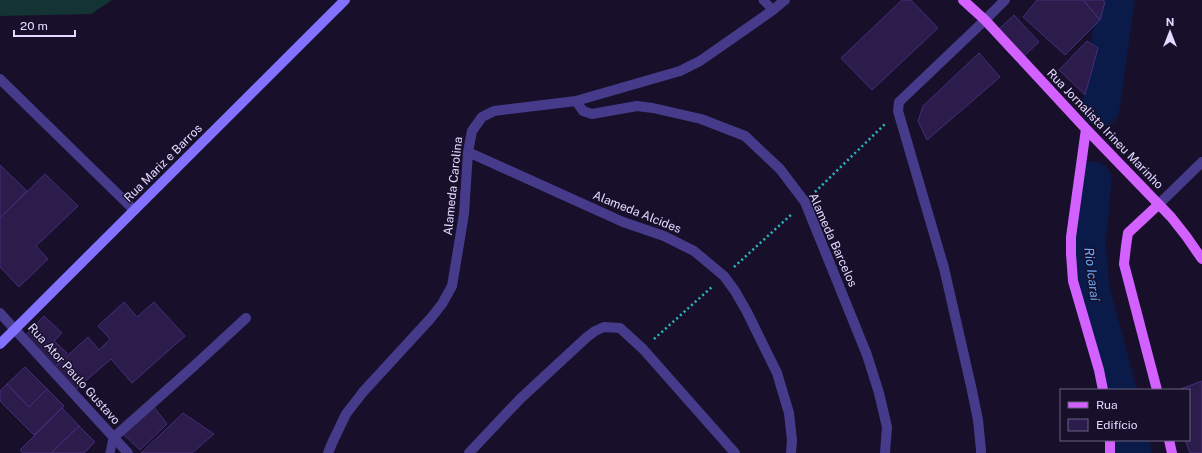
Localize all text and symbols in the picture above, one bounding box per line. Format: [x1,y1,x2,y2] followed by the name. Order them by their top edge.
[14,12,75,38] scale bar
[1150,12,1190,52] north arrow
[1166,16,1174,28] text: N
[20,19,48,33] text: 20 m
[1044,66,1166,192] street label: Rua Jornalista Irineu Marinho
[121,121,205,205] street label: Rua Mariz e Barros
[441,136,465,236] street label: Alameda Carolina
[591,188,683,236] street label: Alameda Alcides
[806,191,860,289] street label: Alameda Barcelos
[1081,246,1103,303] water label: Rio Icaraí
[25,321,123,427] street label: Rua Ator Paulo Gustavo
[1060,389,1190,441] legend
[1096,398,1118,412] text: Rua
[1096,418,1138,432] text: Edifício

